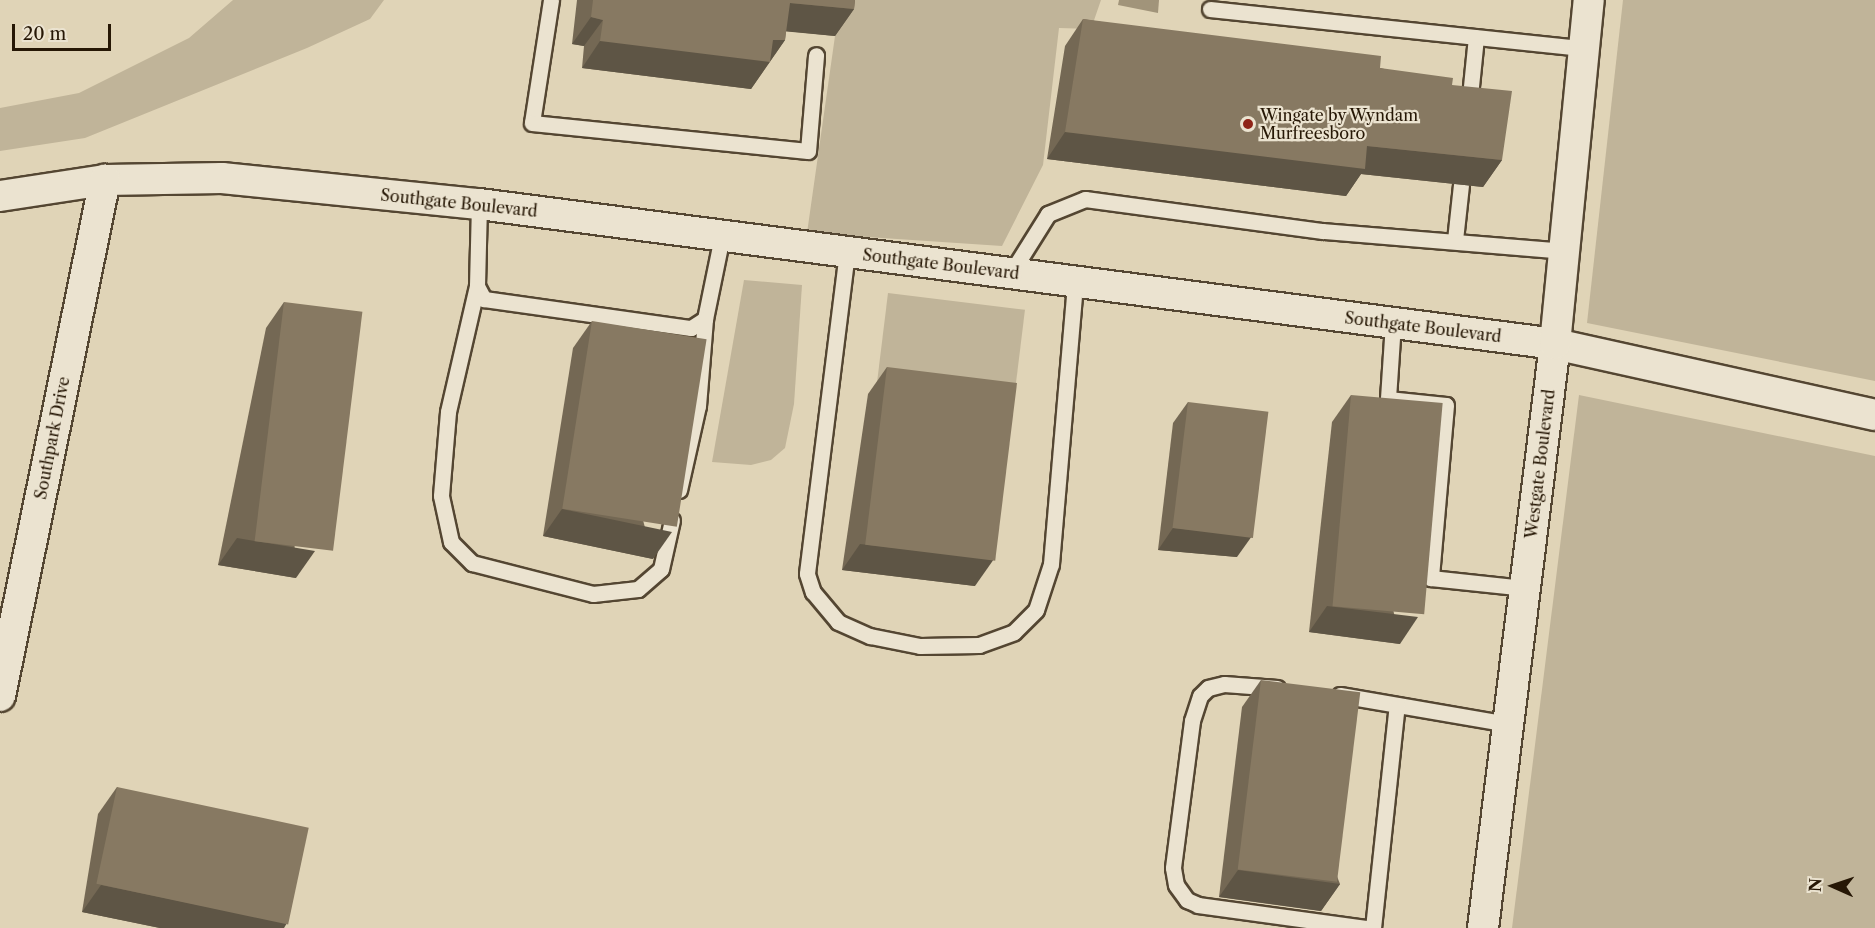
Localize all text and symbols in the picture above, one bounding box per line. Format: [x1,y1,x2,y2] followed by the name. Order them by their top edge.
[15,12,114,50] scale bar
[23,23,66,45] text: 20 m
[1260,105,1419,143] place label: Wingate by Wyndam Murfreesboro
[1241,117,1255,131] marker: Wingate by Wyndam Murfreesboro
[380,185,538,221] street label: Southgate Boulevard
[862,245,1020,283] street label: Southgate Boulevard
[1344,308,1502,346] street label: Southgate Boulevard
[31,375,73,501] street label: Southpark Drive
[1521,388,1559,540] street label: Westgate Boulevard
[1803,856,1863,916] north arrow
[1805,878,1825,893] text: N

